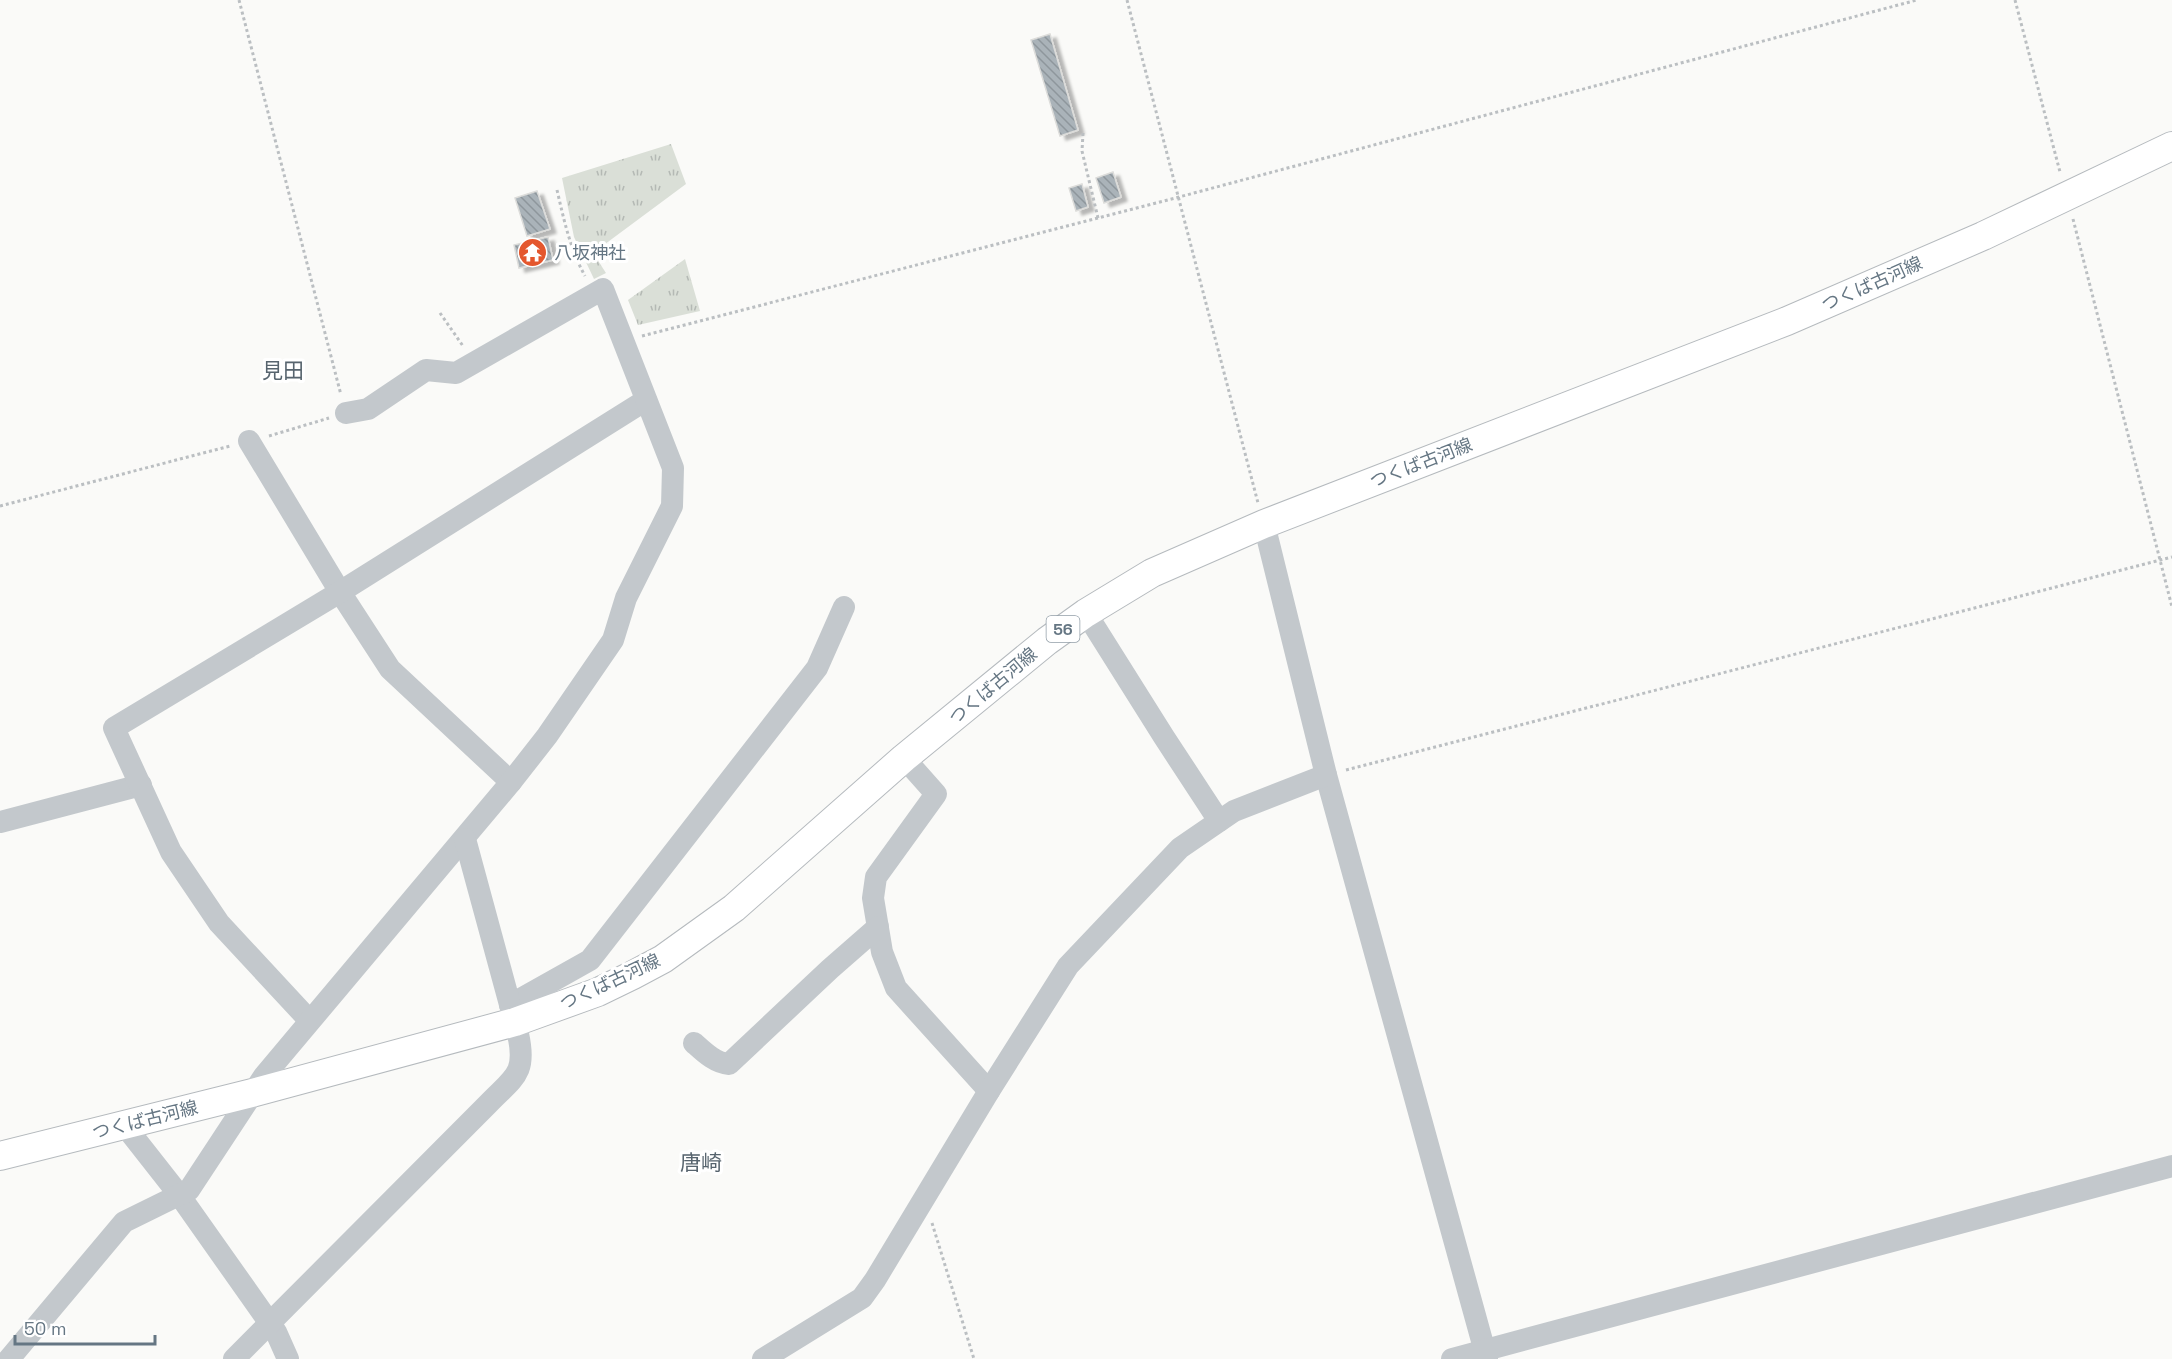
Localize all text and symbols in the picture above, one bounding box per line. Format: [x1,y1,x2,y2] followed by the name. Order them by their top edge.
[517,237,549,269] temple icon: 八坂神社
[554,241,626,264] place label: 八坂神社
[1818,251,1926,316] street label: つくば古河線
[262,357,304,384] district label: 見田
[1366,432,1475,493] street label: つくば古河線
[1046,616,1080,642] road number: 56
[944,642,1041,729] street label: つくば古河線
[556,948,664,1015] street label: つくば古河線
[90,1095,200,1144] street label: つくば古河線
[680,1149,722,1176] district label: 唐崎
[15,1308,154,1346] scale bar
[24,1317,66,1340] text: 50 m

